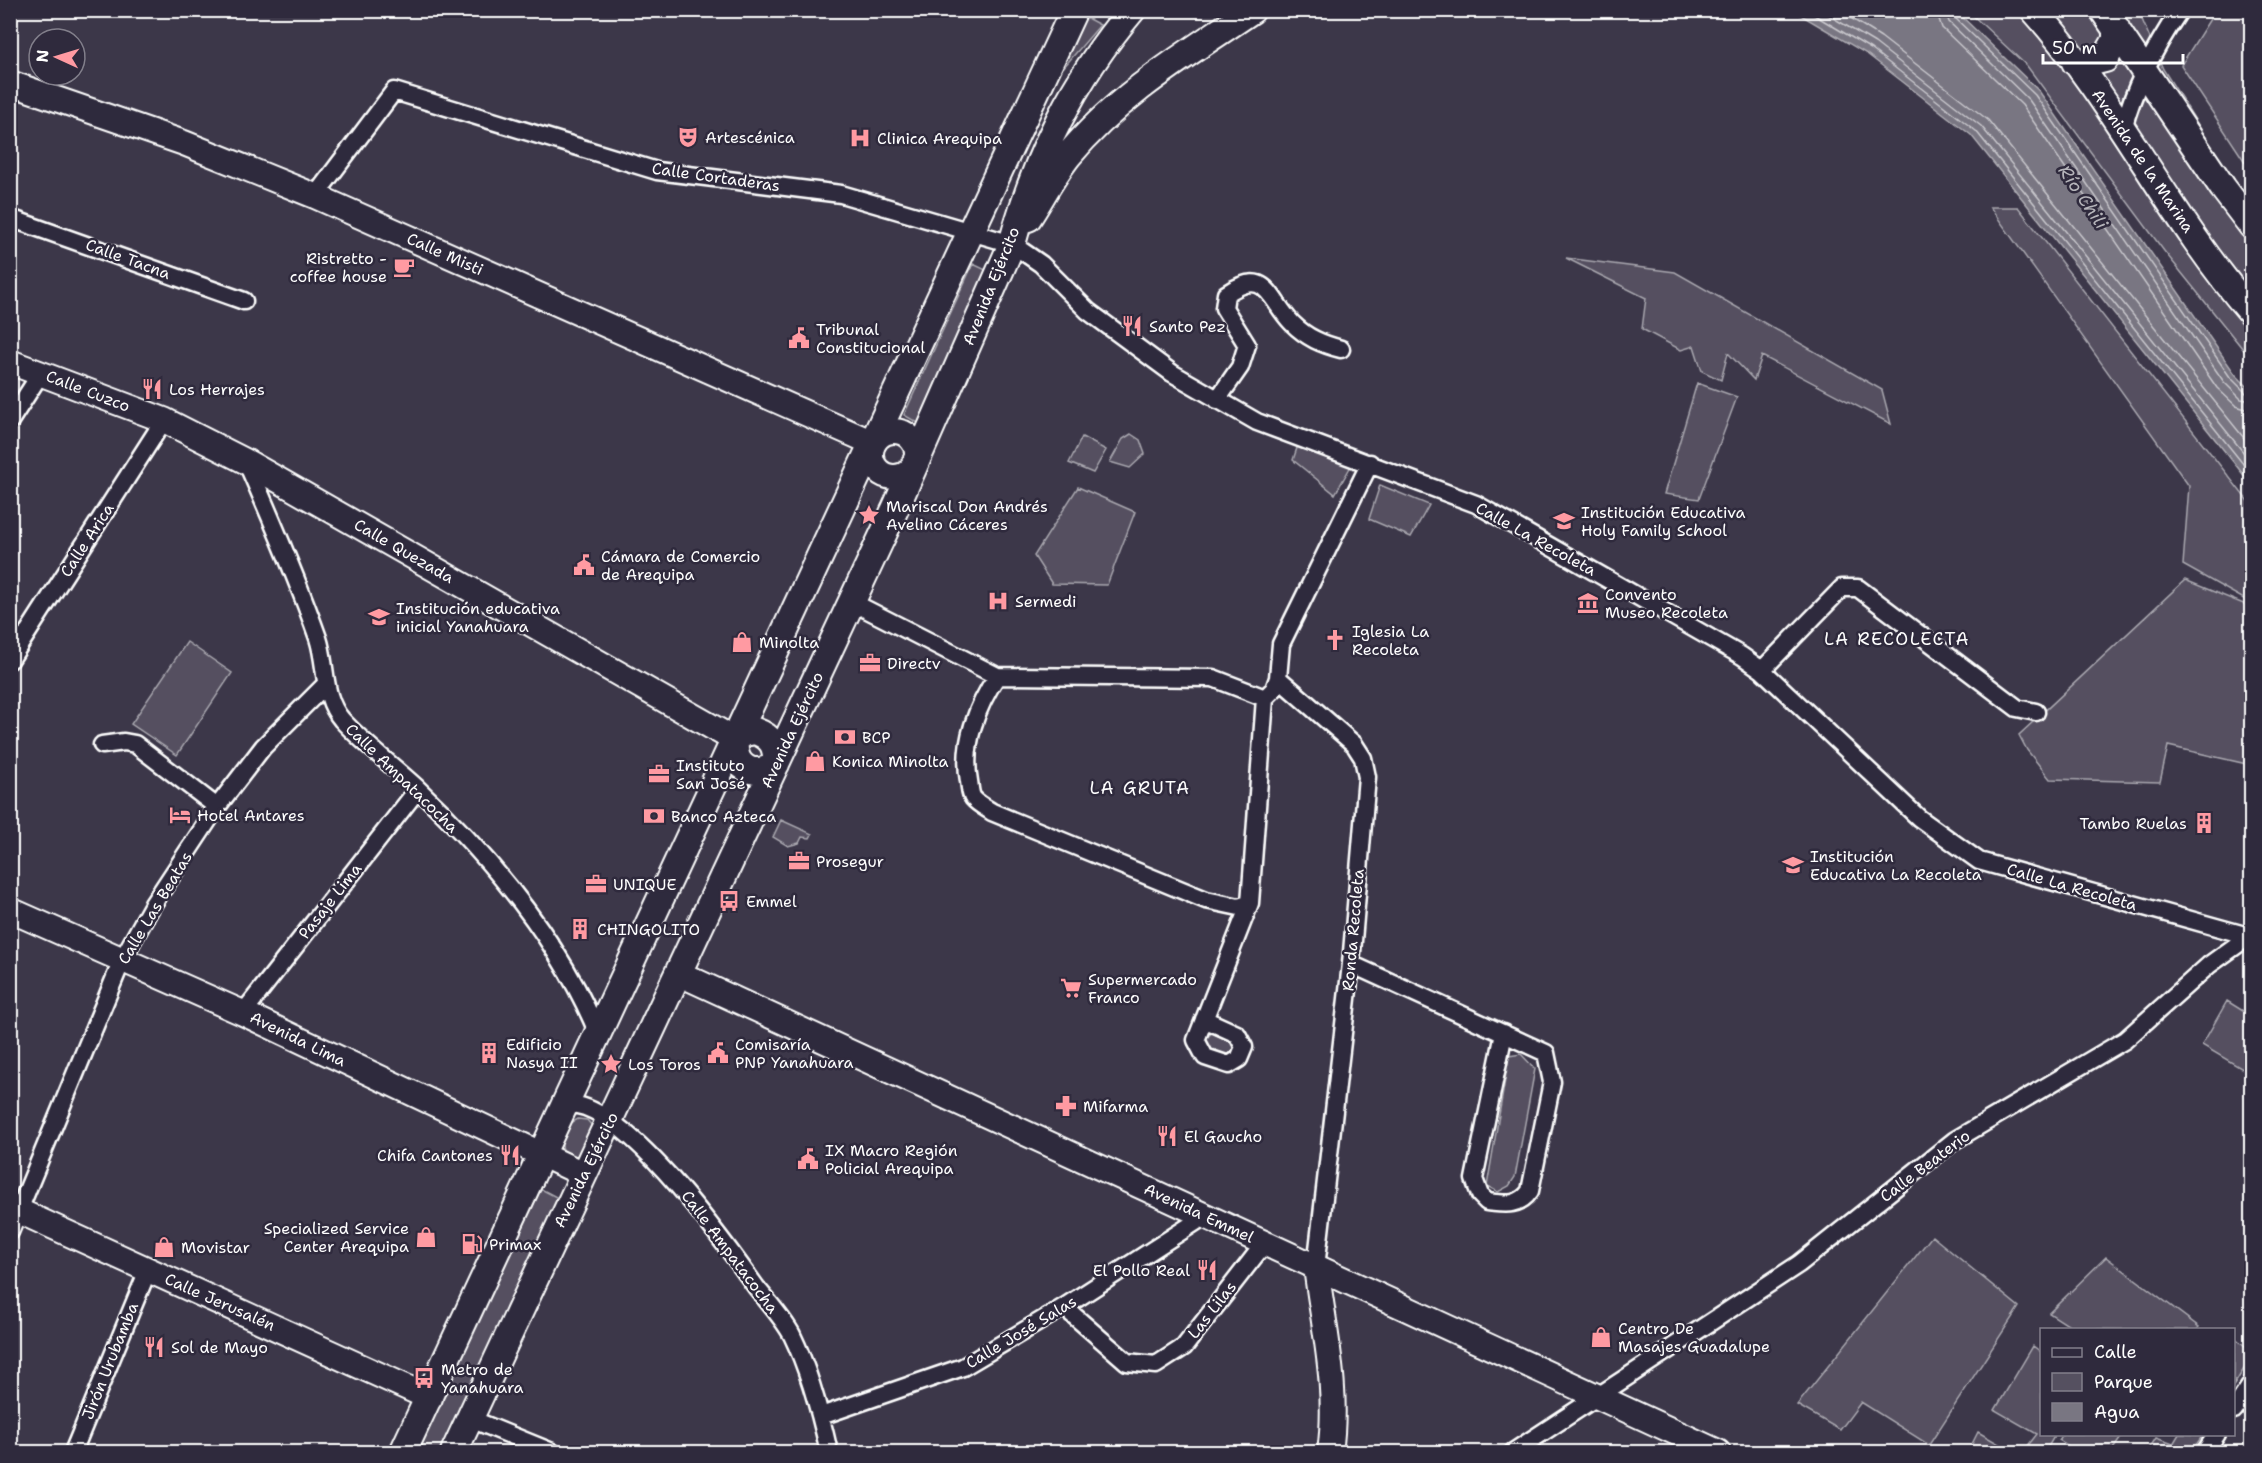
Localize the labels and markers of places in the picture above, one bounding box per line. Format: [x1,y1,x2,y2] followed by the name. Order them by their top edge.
[676,125,700,149] theatre icon: Artescénica
[848,126,872,150] hospital icon: Clinica Arequipa
[705,127,795,148] place label: Artescénica
[877,128,1002,149] place label: Clinica Arequipa
[290,248,387,287] place label: Ristretto - coffee house
[392,255,416,279] cafe icon: Ristretto - coffee house
[1120,314,1144,338] restaurant icon: Santo Pez
[1149,316,1226,337] place label: Santo Pez
[816,319,925,358] place label: Tribunal Constitucional
[787,326,811,350] public building icon: Tribunal Constitucional
[140,377,164,401] restaurant icon: Los Herrajes
[169,379,265,400] place label: Los Herrajes
[886,496,1048,535] place label: Mariscal Don Andrés Avelino Cáceres
[1581,502,1746,541] place label: Institución Educativa Holy Family School
[857,503,881,527] place icon: Mariscal Don Andrés Avelino Cáceres
[1552,509,1576,533] school or university icon: Institución Educativa Holy Family School
[601,546,760,585] place label: Cámara de Comercio de Arequipa
[572,553,596,577] public building icon: Cámara de Comercio de Arequipa
[1605,584,1728,623] place label: Convento Museo Recoleta
[986,589,1010,613] hospital icon: Sermedi
[1015,591,1077,612] place label: Sermedi
[1576,591,1600,615] museum icon: Convento Museo Recoleta
[396,598,560,637] place label: Institución educativa inicial Yanahuara
[367,605,391,629] school or university icon: Institución educativa inicial Yanahuara
[1352,621,1429,660] place label: Iglesia La Recoleta
[1323,628,1347,652] church icon: Iglesia La Recoleta
[730,630,754,654] shop icon: Minolta
[759,632,819,653] place label: Minolta
[858,651,882,675] office icon: Directv
[887,653,941,674] place label: Directv
[833,725,857,749] bank icon: BCP
[862,727,890,748] place label: BCP
[803,749,827,773] shop icon: Konica Minolta
[832,751,949,772] place label: Konica Minolta
[676,755,746,794] place label: Instituto San José
[647,762,671,786] office icon: Instituto San José
[168,803,192,827] hotel icon: Hotel Antares
[642,804,666,828] bank icon: Banco Azteca
[197,805,305,826] place label: Hotel Antares
[671,806,776,827] place label: Banco Azteca
[2192,811,2216,835] building icon: Tambo Ruelas
[2079,813,2187,834] place label: Tambo Ruelas
[1810,846,1982,885] place label: Institución Educativa La Recoleta
[787,849,811,873] office icon: Prosegur
[816,851,884,872] place label: Prosegur
[1781,853,1805,877] school or university icon: Institución Educativa La Recoleta
[584,872,608,896] office icon: UNIQUE
[613,874,677,895] place label: UNIQUE
[717,889,741,913] bus stop icon: Emmel
[746,891,797,912] place label: Emmel
[568,917,592,941] building icon: CHINGOLITO
[597,919,700,940] place label: CHINGOLITO
[1088,969,1197,1008] place label: Supermercado Franco
[1059,976,1083,1000] supermarket icon: Supermercado Franco
[506,1034,578,1073] place label: Edificio Nasya II
[735,1034,854,1073] place label: Comisaría PNP Yanahuara
[477,1041,501,1065] building icon: Edificio Nasya II
[706,1041,730,1065] public building icon: Comisaría PNP Yanahuara
[599,1052,623,1076] place icon: Los Toros
[628,1054,701,1075] place label: Los Toros
[1054,1094,1078,1118] pharmacy icon: Mifarma
[1083,1096,1148,1117] place label: Mifarma
[1155,1124,1179,1148] restaurant icon: El Gaucho
[1184,1126,1262,1147] place label: El Gaucho
[825,1140,958,1179] place label: IX Macro Región Policial Arequipa
[498,1143,522,1167] restaurant icon: Chifa Cantones
[377,1145,493,1166] place label: Chifa Cantones
[796,1147,820,1171] public building icon: IX Macro Región Policial Arequipa
[264,1218,409,1257] place label: Specialized Service Center Arequipa
[414,1225,438,1249] shop icon: Specialized Service Center Arequipa
[460,1232,484,1256] fuel station icon: Primax
[489,1234,541,1255] place label: Primax
[152,1235,176,1259] shop icon: Movistar
[181,1237,250,1258] place label: Movistar
[1195,1258,1219,1282] restaurant icon: El Pollo Real
[1093,1260,1190,1281] place label: El Pollo Real
[1618,1318,1770,1357] place label: Centro De Masajes Guadalupe
[1589,1325,1613,1349] shop icon: Centro De Masajes Guadalupe
[142,1335,166,1359] restaurant icon: Sol de Mayo
[171,1337,268,1358] place label: Sol de Mayo
[441,1359,523,1398] place label: Metro de Yanahuara
[412,1366,436,1390] bus stop icon: Metro de Yanahuara

